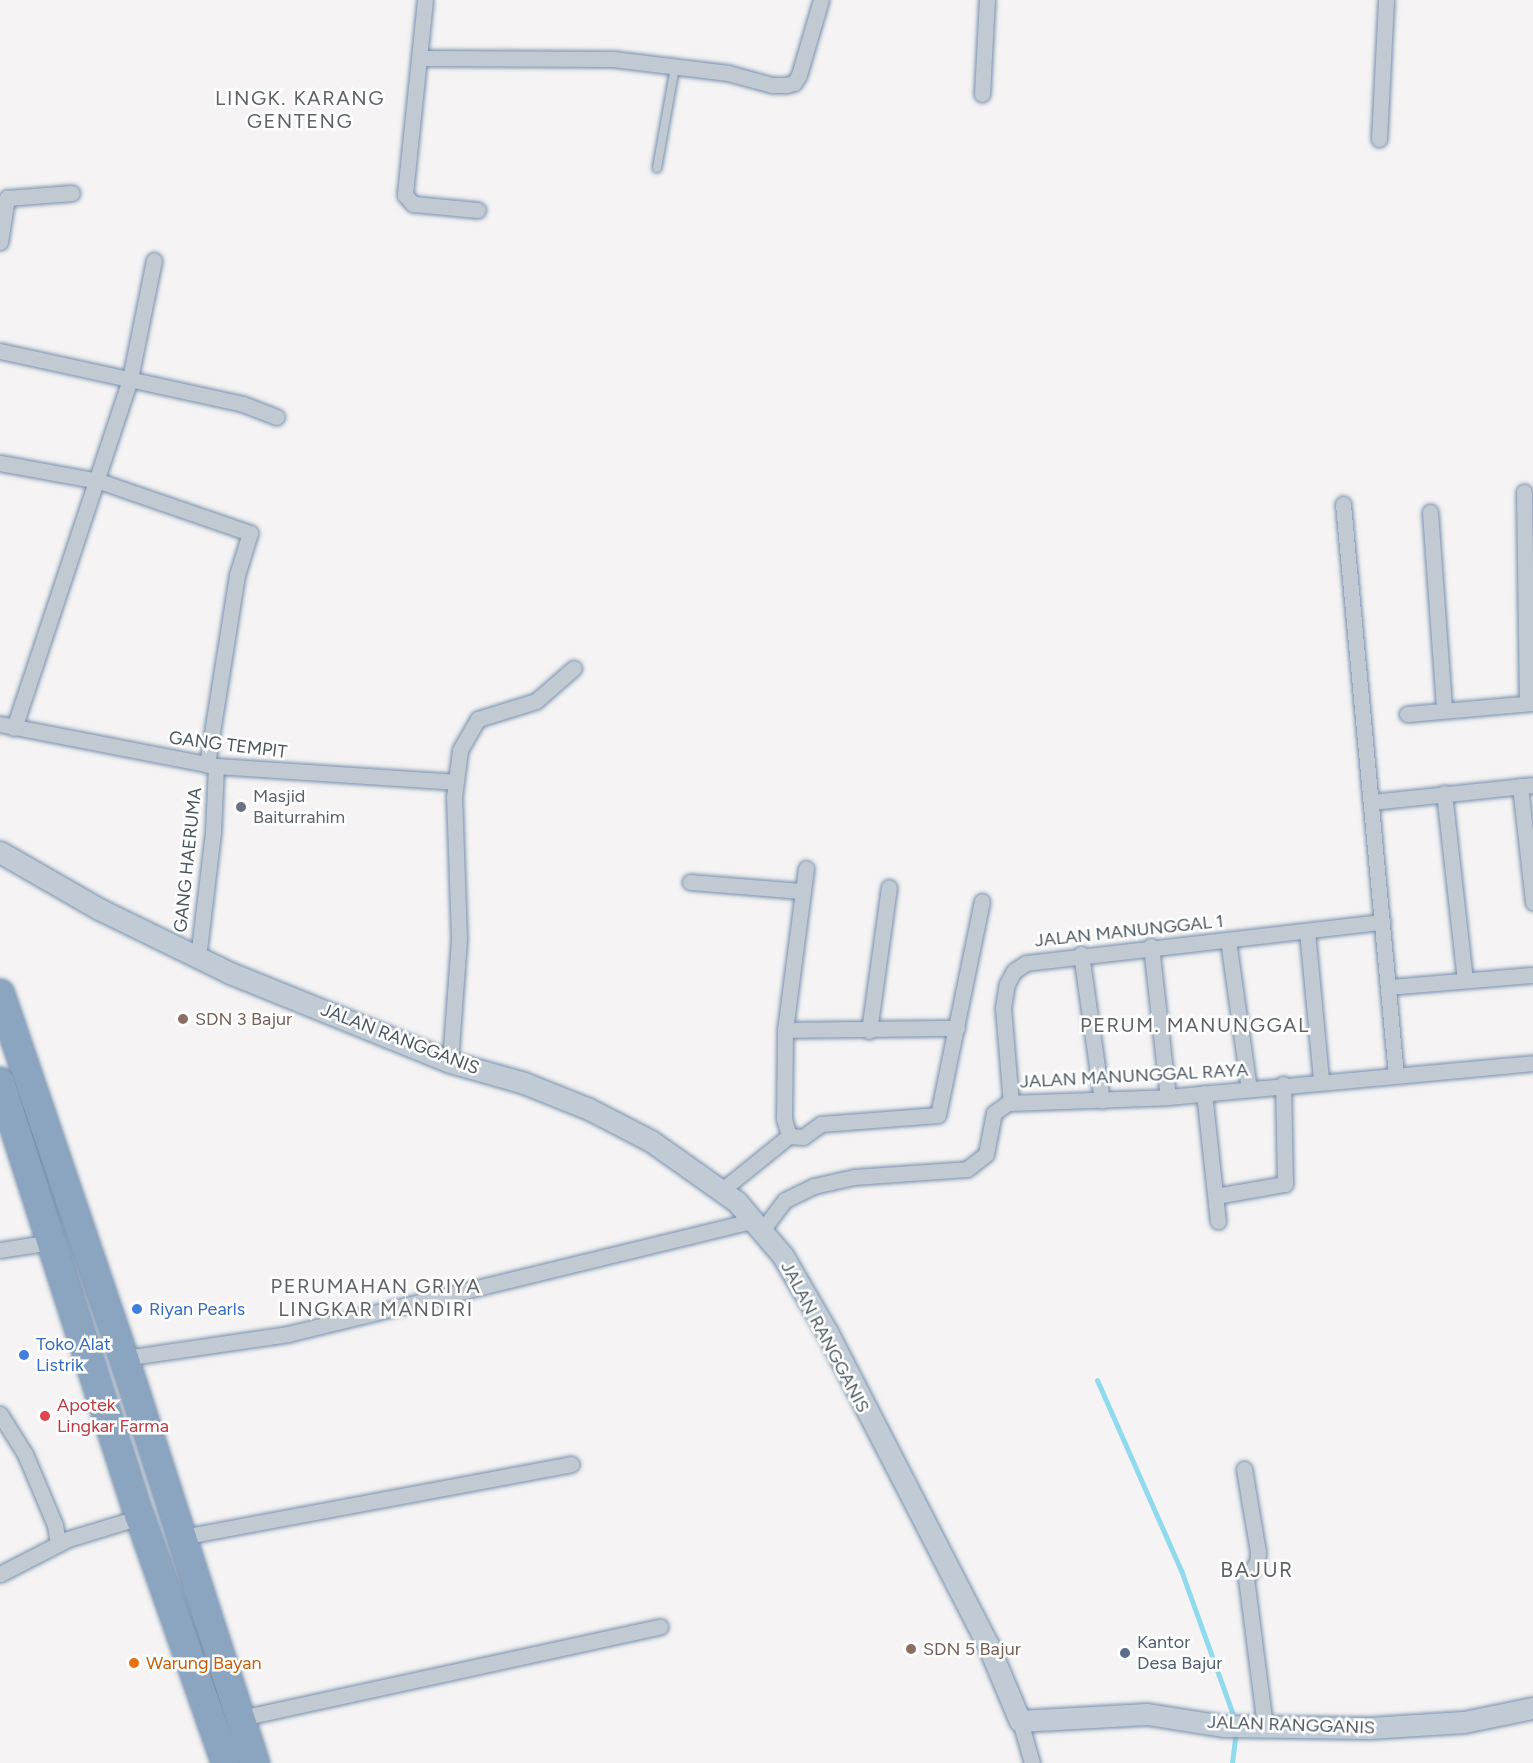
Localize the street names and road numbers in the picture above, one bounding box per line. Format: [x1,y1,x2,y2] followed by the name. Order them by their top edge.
[168,727,288,763] street label: GANG TEMPIT
[170,786,206,934] street label: GANG HAERUMA
[1033,910,1225,952] street label: JALAN MANUNGGAL 1
[318,999,482,1079] street label: JALAN RANGGANIS
[1019,1059,1249,1093] street label: JALAN MANUNGGAL RAYA
[776,1258,874,1416] street label: JALAN RANGGANIS
[1207,1711,1375,1739] street label: JALAN RANGGANIS

